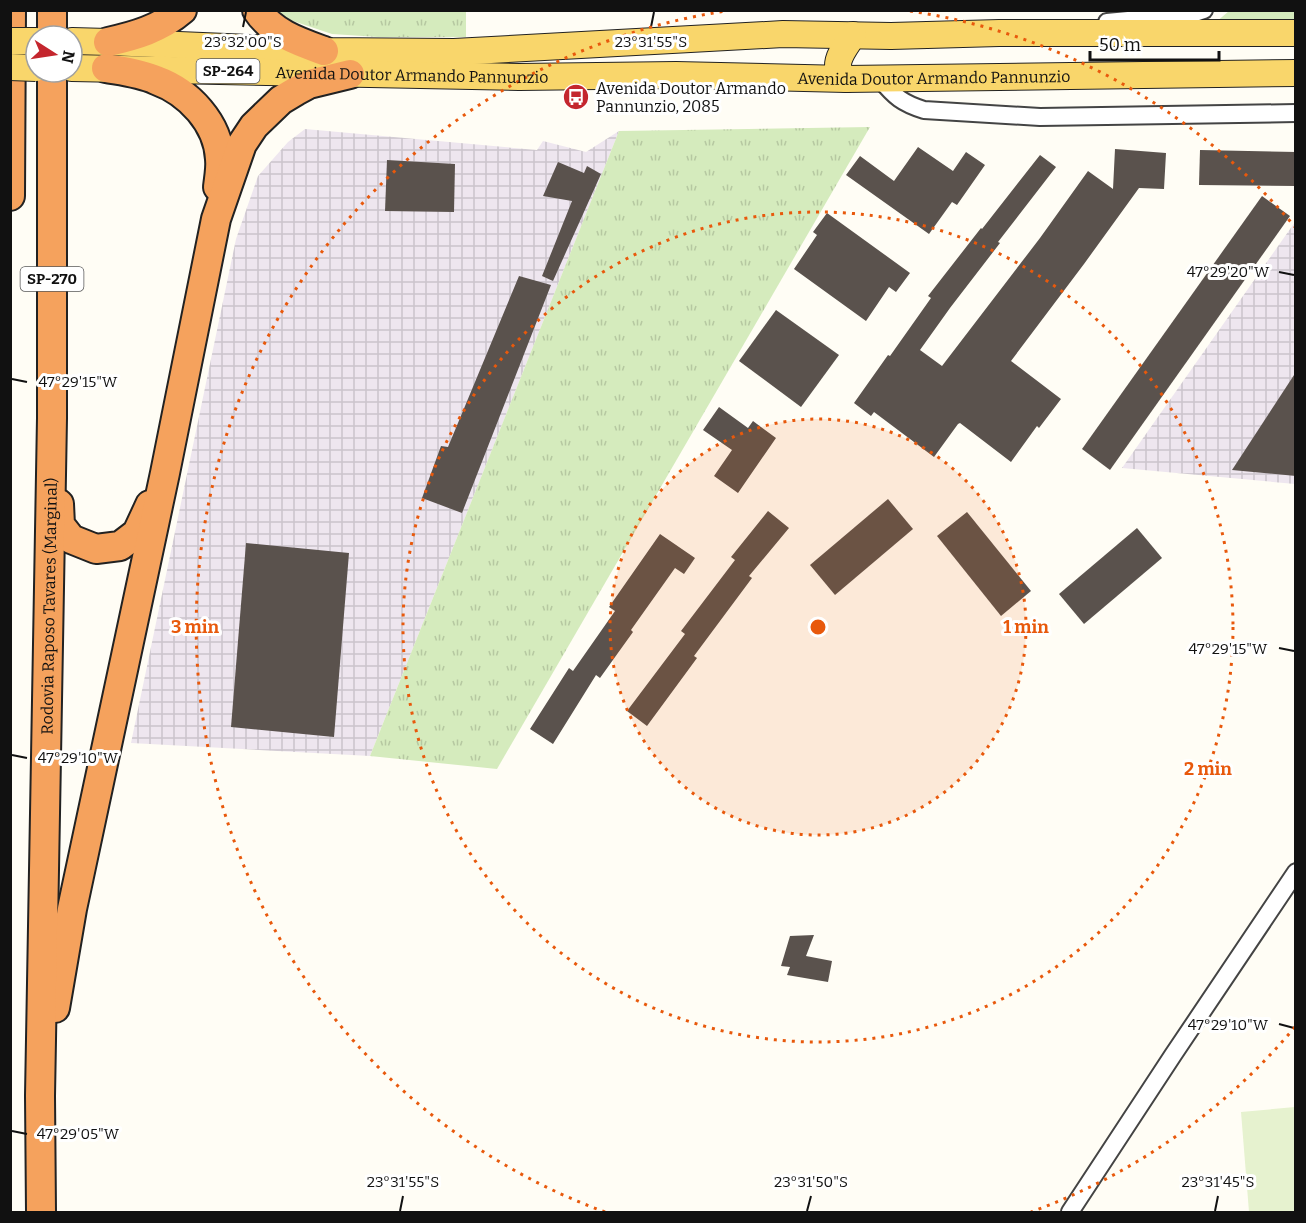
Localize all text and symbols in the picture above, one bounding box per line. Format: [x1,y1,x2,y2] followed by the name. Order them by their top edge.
[24,24,84,84] north arrow
[1090,24,1219,62] scale bar
[204,33,282,51] text: 23°32'00"S
[615,33,687,51] text: 23°31'55"S
[1099,34,1141,56] text: 50 m
[58,49,79,65] text: N
[196,59,260,83] road number: SP-264
[275,63,549,87] street label: Avenida Doutor Armando Pannunzio
[797,67,1071,89] street label: Avenida Doutor Armando Pannunzio
[596,79,786,116] place label: Avenida Doutor Armando Pannunzio, 2085
[561,82,591,112] bus stop icon: Avenida Doutor Armando Pannunzio, 2085
[1187,263,1270,281] text: 47°29'20"W
[20,267,84,291] road number: SP-270
[39,373,118,391] text: 47°29'15"W
[37,477,61,735] street label: Rodovia Raposo Tavares (Marginal)
[171,616,219,638] text: 3 min
[1003,616,1049,638] text: 1 min
[808,617,828,637] centre of rings
[1189,640,1268,658] text: 47°29'15"W
[38,749,119,767] text: 47°29'10"W
[1184,758,1232,780] text: 2 min
[1188,1016,1269,1034] text: 47°29'10"W
[37,1125,120,1143] text: 47°29'05"W
[367,1173,439,1191] text: 23°31'55"S
[774,1173,848,1191] text: 23°31'50"S
[1181,1173,1255,1191] text: 23°31'45"S

